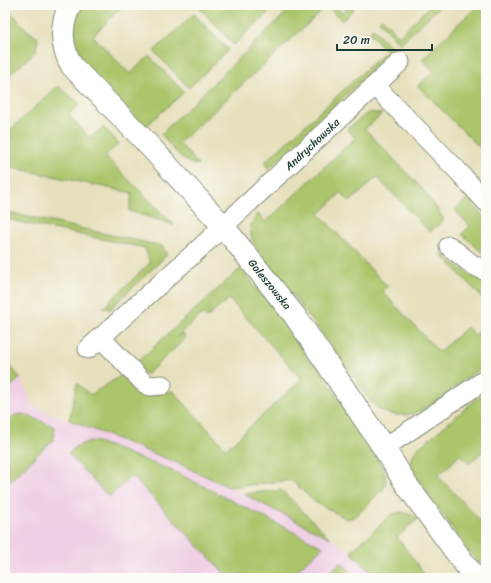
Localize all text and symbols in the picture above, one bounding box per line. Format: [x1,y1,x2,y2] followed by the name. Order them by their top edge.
[337,26,432,52] scale bar
[343,29,370,51] text: 20 m
[280,113,345,176] street label: Andrychowska
[243,255,296,314] street label: Goleszowska

